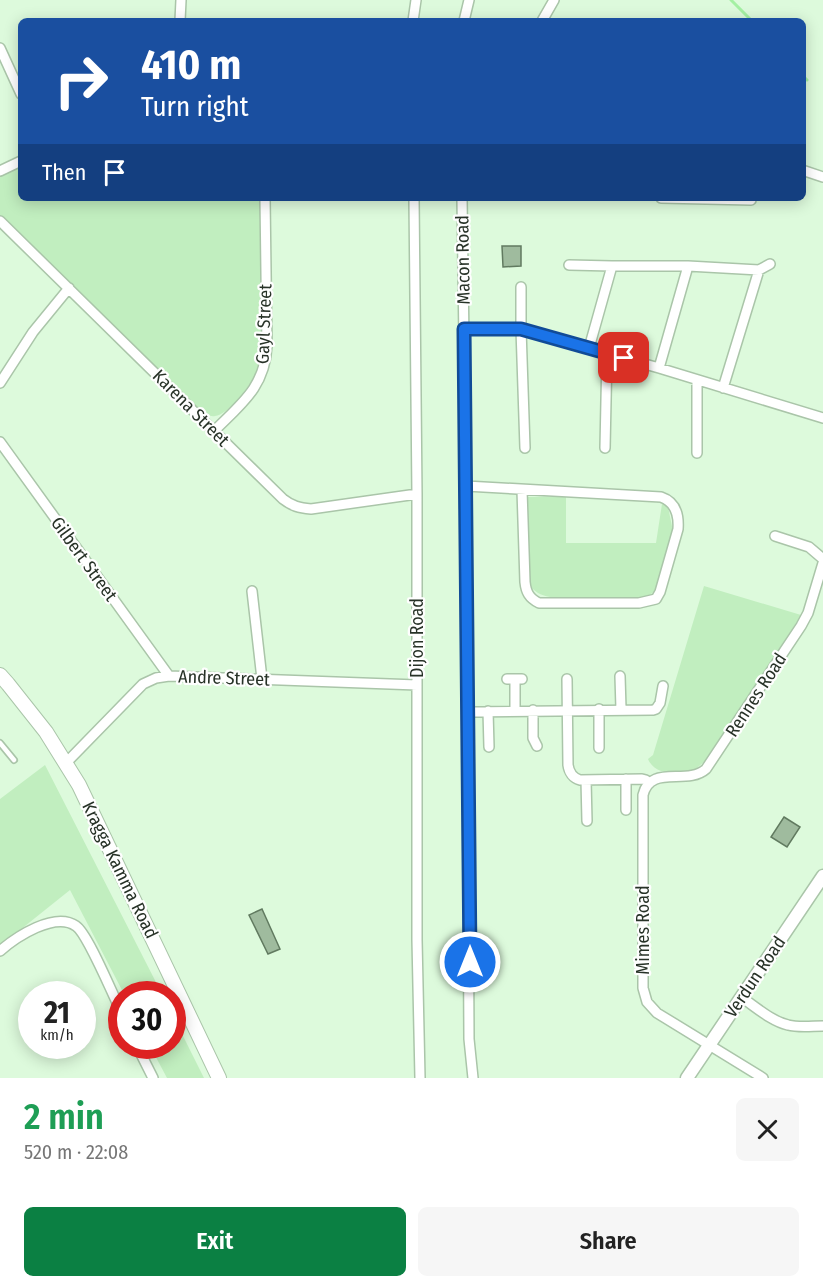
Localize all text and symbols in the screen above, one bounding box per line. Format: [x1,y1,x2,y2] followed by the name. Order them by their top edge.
[141,40,241,90] text: 410 m
[42,42,120,120] icon: right
[141,91,249,123] text: Turn right
[98,156,131,189] icon: arrive
[42,159,86,186] text: Then
[451,215,475,305] street label: Macon Road
[252,283,276,364] street label: Gayl Street
[598,332,649,383] pin
[607,341,640,374] icon: arrive
[148,365,234,451] street label: Karena Street
[46,513,122,605] street label: Gilbert Street
[406,598,428,678] street label: Dijon Road
[721,649,791,741] street label: Rennes Road
[178,665,270,691] street label: Andre Street
[77,798,163,942] street label: Kragga Kamma Road
[632,885,654,975] street label: Mimes Road
[438,930,502,994] position arrow
[720,932,790,1022] street label: Verdun Road
[108,981,186,1059] speed limit sign: 30
[44,995,70,1031] text: 21
[40,1026,74,1044] text: km/h
[24,1095,104,1139] text: 2 min
[736,1098,799,1161] button: close
[24,1140,128,1164] text: 520 m · 22:08
[24,1207,406,1276] button: Exit
[418,1207,799,1276] button: Share

